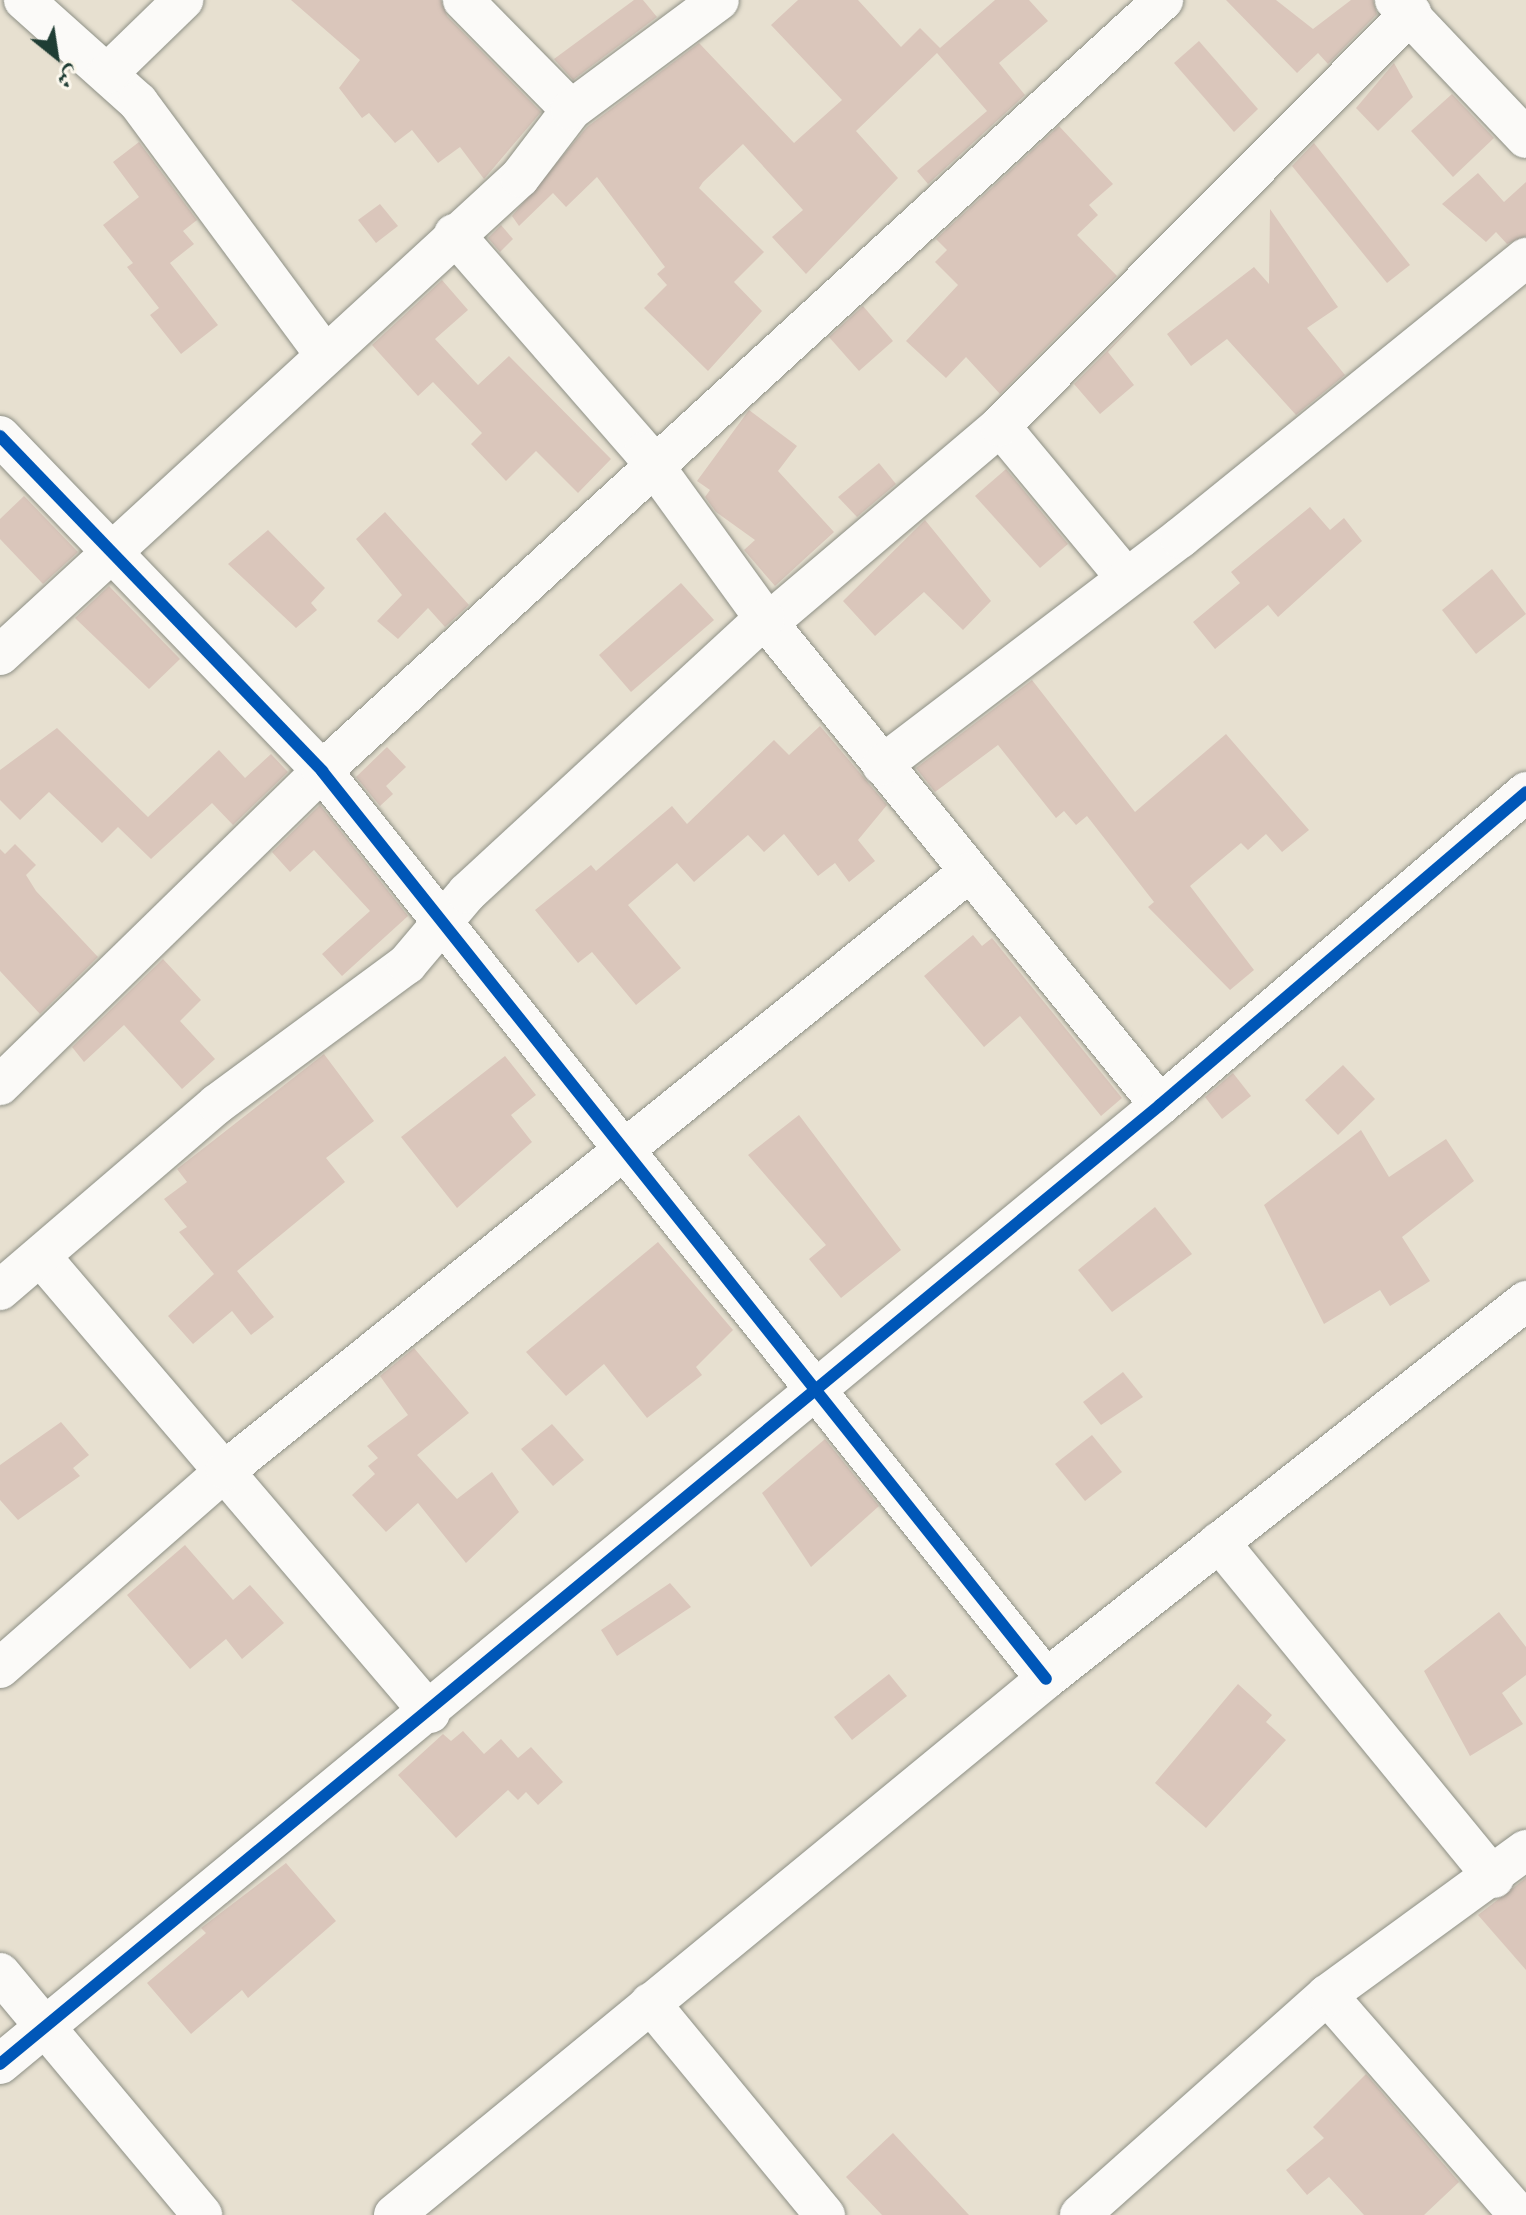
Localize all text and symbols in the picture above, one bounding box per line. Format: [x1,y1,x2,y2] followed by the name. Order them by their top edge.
[16,16,96,96] north arrow
[51,58,85,95] text: ش

